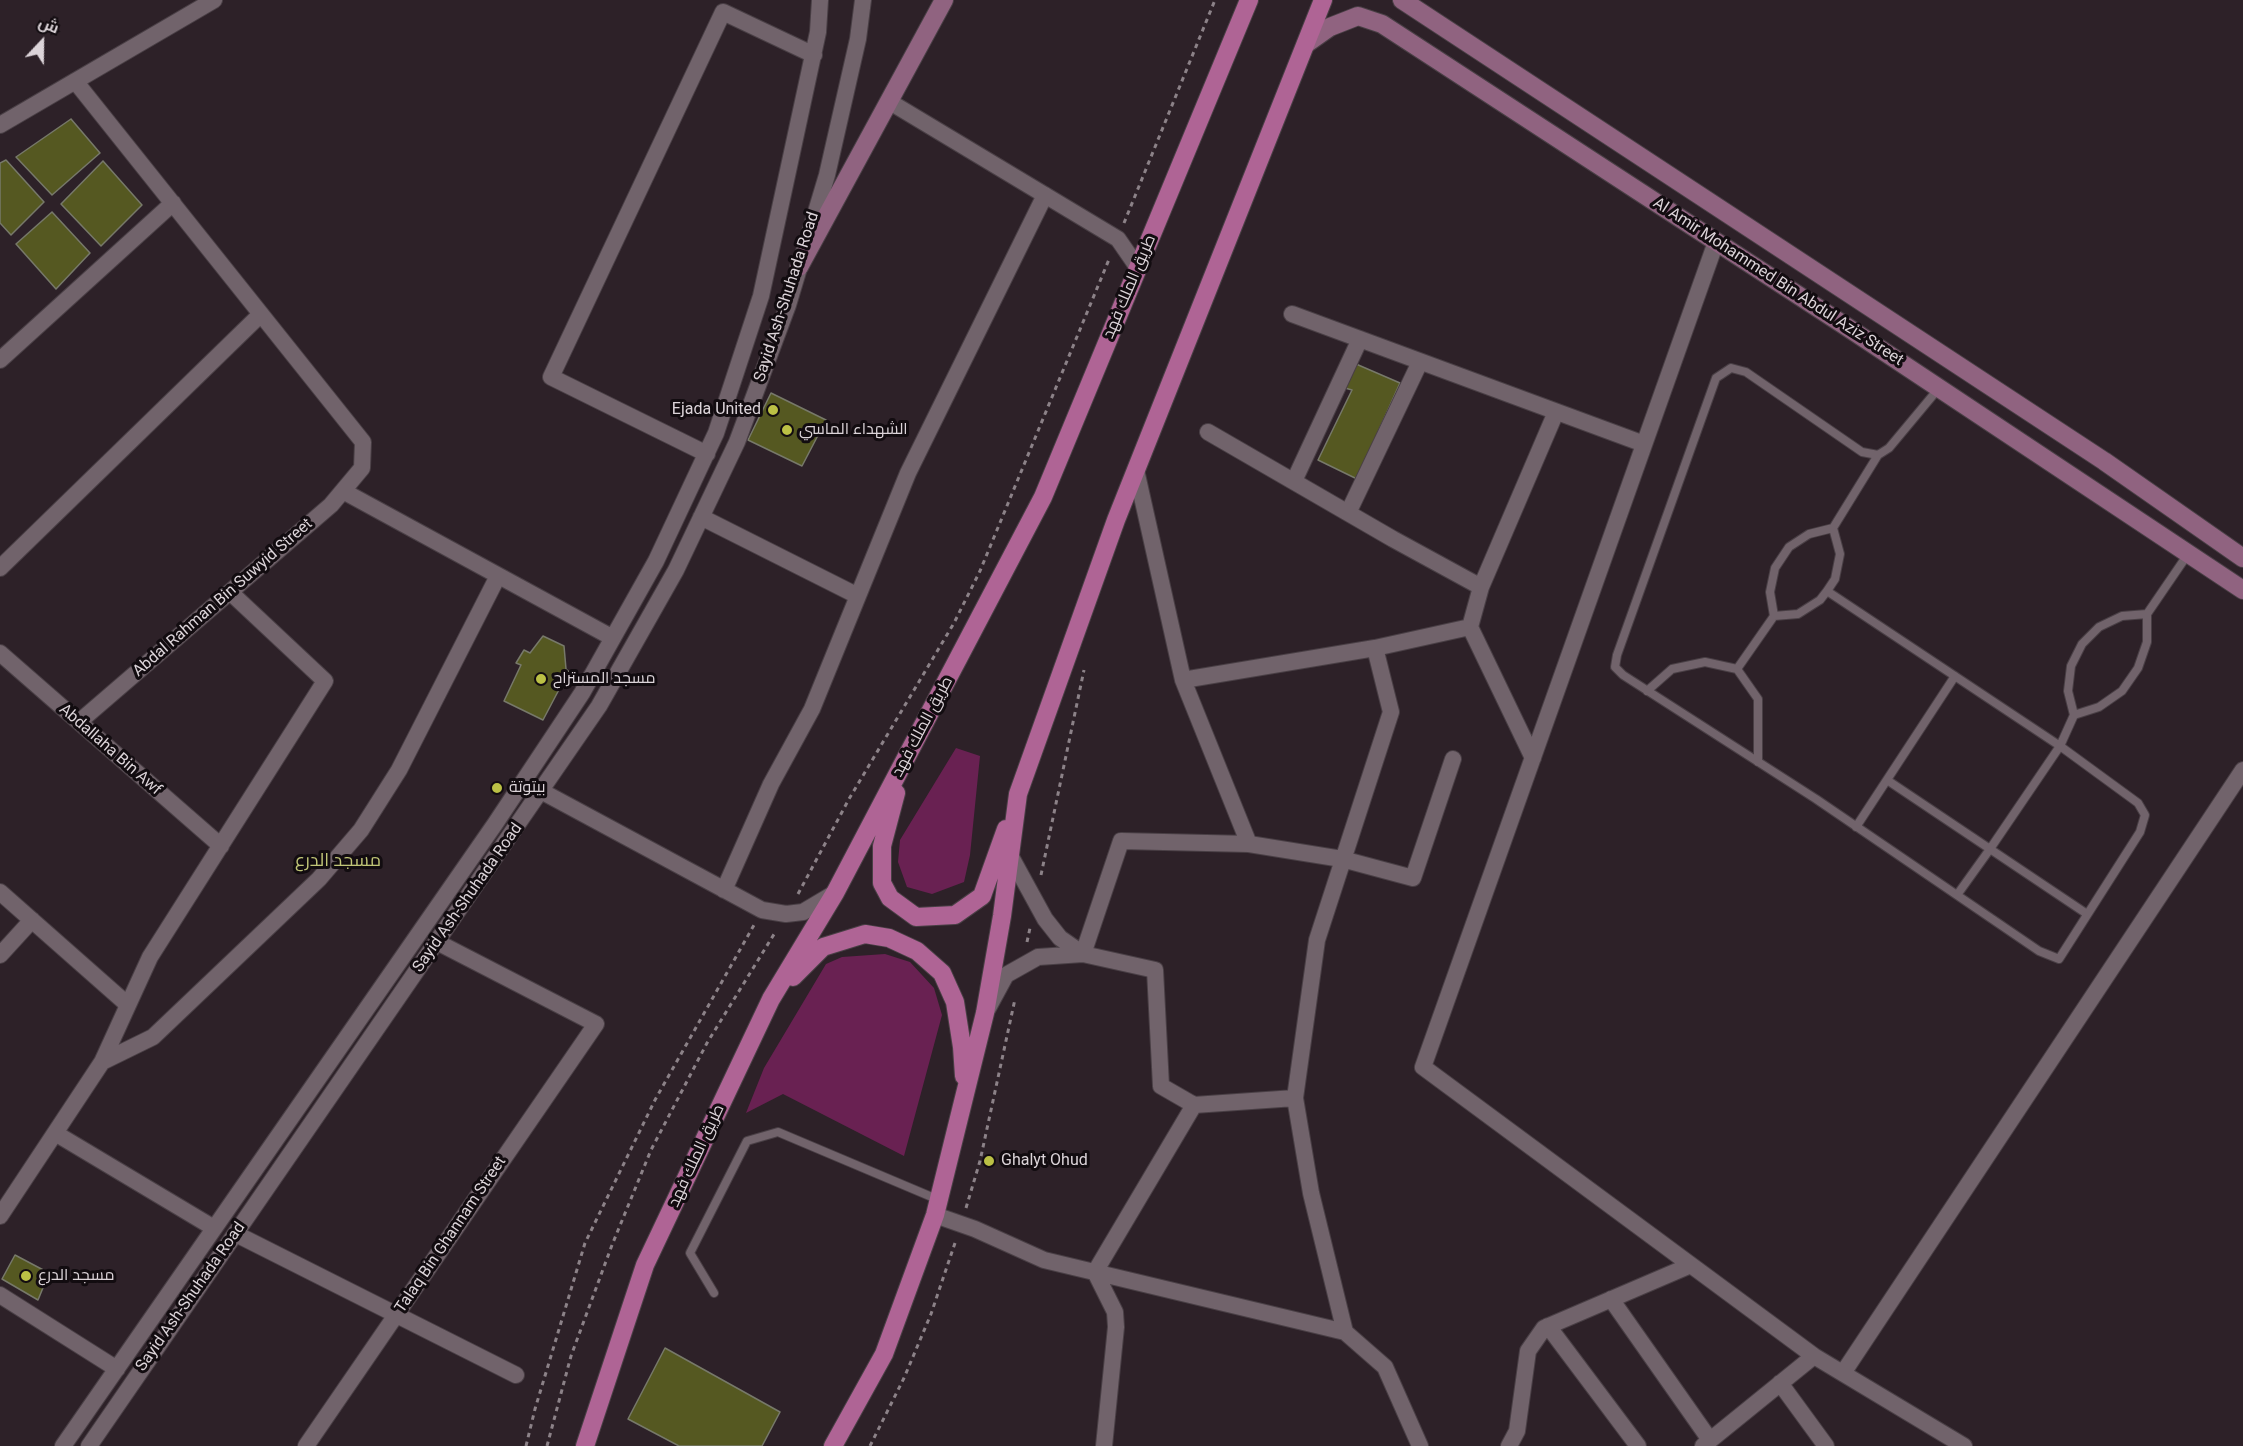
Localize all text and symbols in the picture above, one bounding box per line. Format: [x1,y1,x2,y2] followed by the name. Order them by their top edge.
[12,12,72,72] north arrow
[36,12,62,38] text: ش
[1649,194,1907,370] street label: Al Amir Mohammed Bin Abdul Aziz Street
[750,210,824,384] street label: Sayid Ash-Shuhada Road
[1100,232,1160,342] street label: طريق الملك فهد
[672,400,761,420] place label: Ejada United
[766,403,780,417] marker: Ejada United
[799,420,908,440] place label: الشهداء الماسي
[780,423,794,437] marker: الشهداء الماسي
[129,515,317,681] street label: Abdal Rahman Bin Suwyid Street
[553,669,656,689] place label: مسجد المستراح
[534,672,548,686] marker: مسجد المستراح
[889,674,957,780] street label: طريق الملك فهد
[55,700,165,800] street label: Abdallaha Bin Awf
[509,778,545,798] place label: بيتوتة
[490,781,504,795] marker: بيتوتة
[409,820,527,976] street label: Sayid Ash-Shuhada Road
[295,850,381,872] district label: مسجد الدرع
[665,1102,729,1210] street label: طريق الملك فهد
[1001,1151,1088,1171] place label: Ghalyt Ohud
[391,1153,511,1317] street label: Talaq Bin Ghannam Street
[982,1154,996,1168] marker: Ghalyt Ohud
[132,1219,250,1375] street label: Sayid Ash-Shuhada Road
[38,1266,115,1286] place label: مسجد الدرع
[19,1269,33,1283] marker: مسجد الدرع

